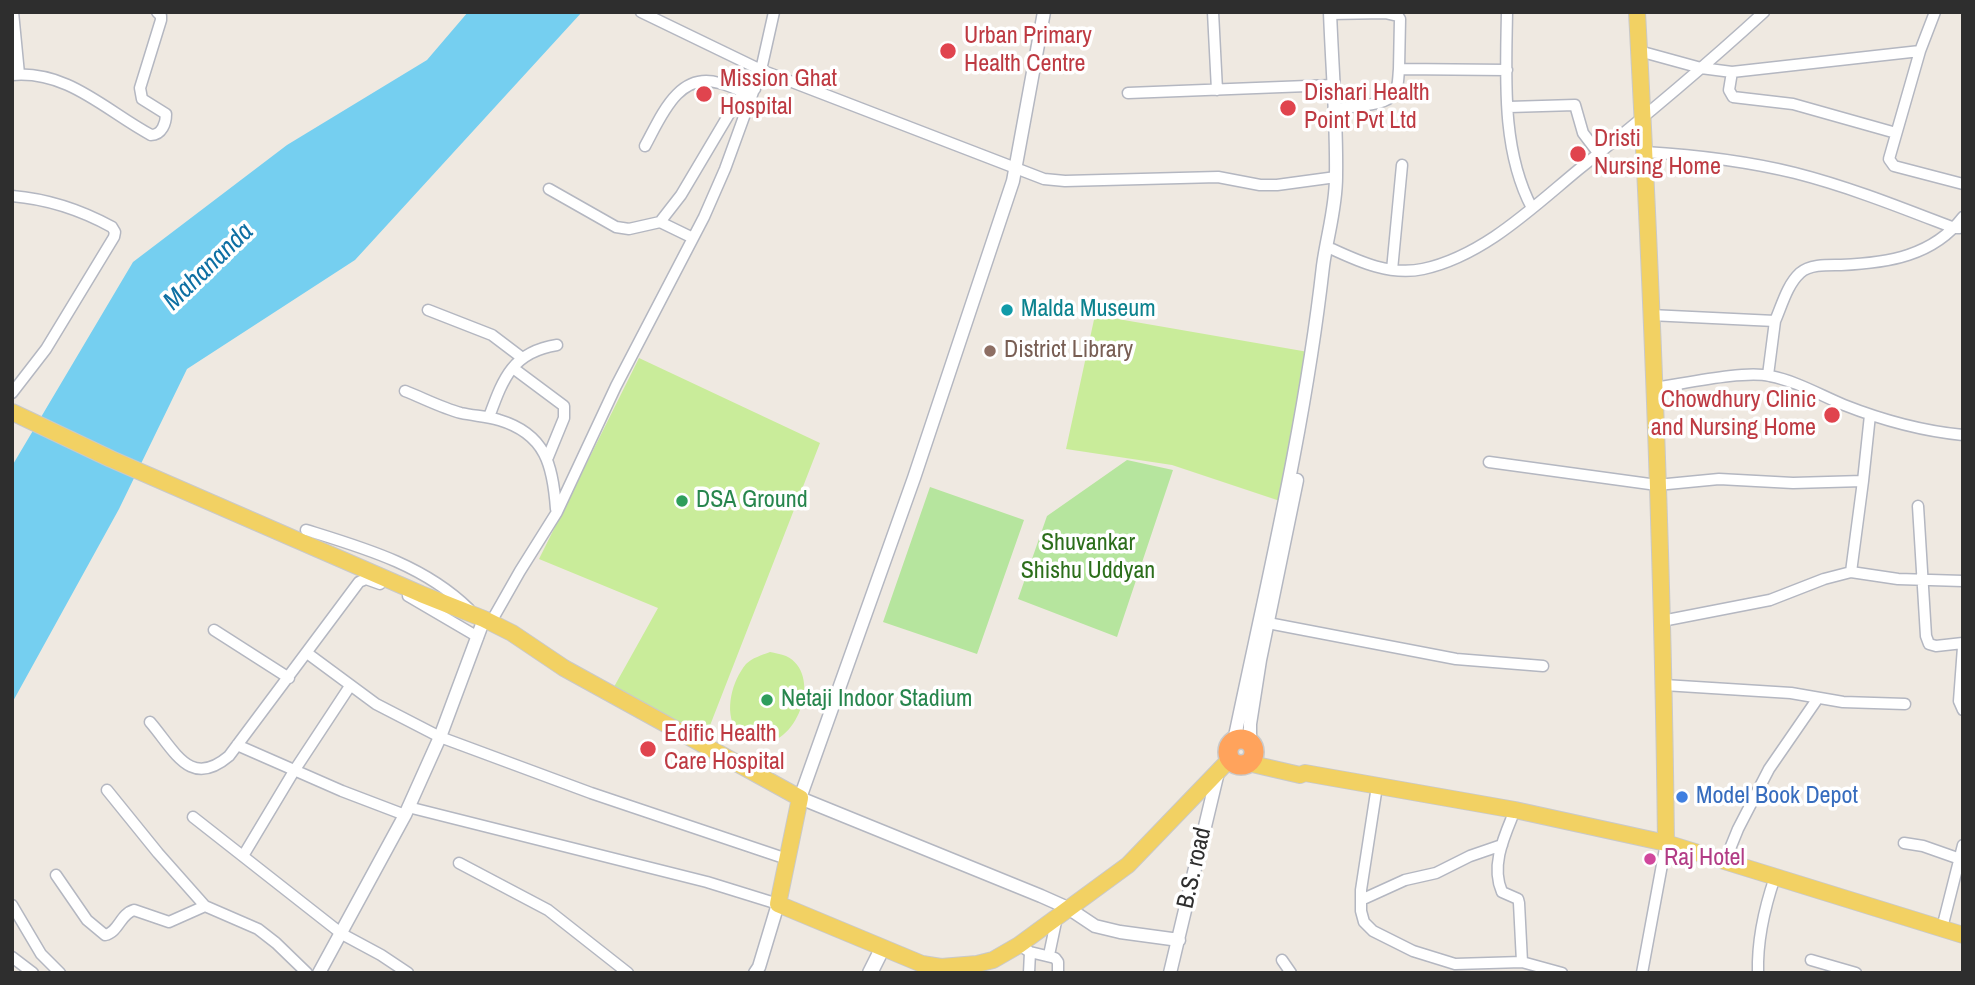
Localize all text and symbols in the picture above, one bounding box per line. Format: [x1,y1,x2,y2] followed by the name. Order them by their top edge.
[964,23,1092,79] place label: Urban Primary Health Centre
[938,41,958,61] marker: Urban Primary Health Centre
[720,66,837,122] place label: Mission Ghat Hospital
[1304,80,1430,136] place label: Dishari Health Point Pvt Ltd
[694,84,714,104] marker: Mission Ghat Hospital
[1278,98,1298,118] marker: Dishari Health Point Pvt Ltd
[1594,126,1721,182] place label: Dristi Nursing Home
[1568,144,1588,164] marker: Dristi Nursing Home
[158,217,260,317] water label: Mahananda
[1021,296,1156,324] place label: Malda Museum
[999,302,1015,318] marker: Malda Museum
[1004,337,1133,365] place label: District Library
[982,343,998,359] marker: District Library
[1651,387,1816,443] place label: Chowdhury Clinic and Nursing Home
[1822,405,1842,425] marker: Chowdhury Clinic and Nursing Home
[696,487,808,515] place label: DSA Ground
[674,493,690,509] marker: DSA Ground
[1021,530,1155,586] park label: Shuvankar Shishu Uddyan
[781,686,972,714] place label: Netaji Indoor Stadium
[759,692,775,708] marker: Netaji Indoor Stadium
[664,721,784,777] place label: Edific Health Care Hospital
[638,739,658,759] marker: Edific Health Care Hospital
[1696,783,1858,811] place label: Model Book Depot
[1674,789,1690,805] marker: Model Book Depot
[1172,825,1218,911] street label: B.S. road
[1664,845,1745,873] place label: Raj Hotel
[1642,851,1658,867] marker: Raj Hotel

